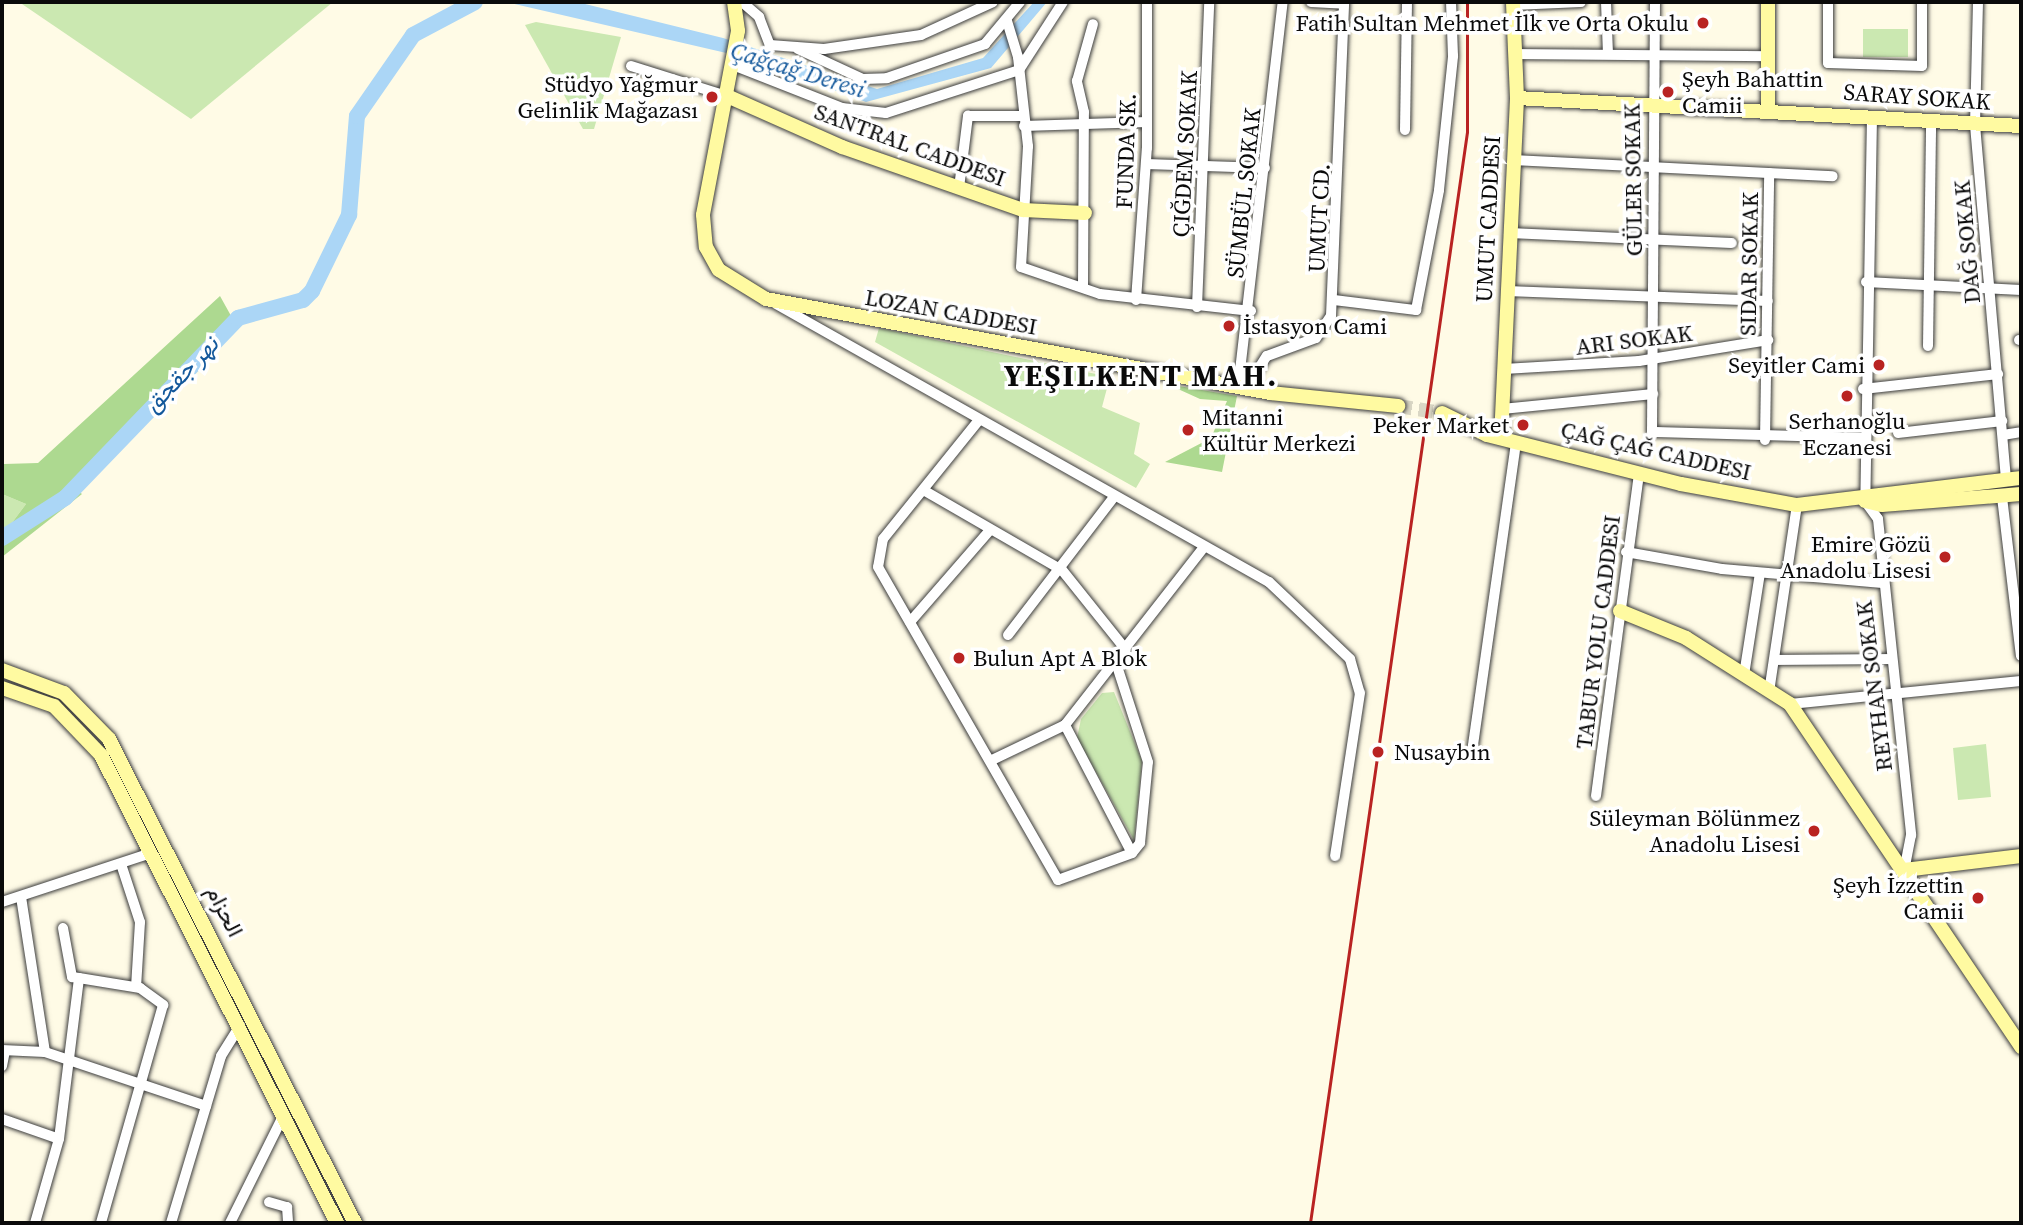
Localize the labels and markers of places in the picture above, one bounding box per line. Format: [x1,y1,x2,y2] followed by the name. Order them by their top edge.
[1296,9,1689,37] place label: Fatih Sultan Mehmet İlk ve Orta Okulu
[1695,15,1711,31] marker: Fatih Sultan Mehmet İlk ve Orta Okulu
[1682,65,1823,119] place label: Şeyh Bahattin Camii
[518,70,698,124] place label: Stüdyo Yağmur Gelinlik Mağazası
[1660,84,1676,100] marker: Şeyh Bahattin Camii
[704,89,720,105] marker: Stüdyo Yağmur Gelinlik Mağazası
[1243,312,1387,340] place label: İstasyon Cami
[1221,318,1237,334] marker: İstasyon Cami
[1728,351,1865,379] place label: Seyitler Cami
[1871,357,1887,373] marker: Seyitler Cami
[1839,388,1855,404] marker: Serhanoğlu Eczanesi
[1202,403,1356,457] place label: Mitanni Kültür Merkezi
[1789,407,1905,461] place label: Serhanoğlu Eczanesi
[1373,411,1509,439] place label: Peker Market
[1515,417,1531,433] marker: Peker Market
[1180,422,1196,438] marker: Mitanni Kültür Merkezi
[1780,530,1931,584] place label: Emire Gözü Anadolu Lisesi
[1937,549,1953,565] marker: Emire Gözü Anadolu Lisesi
[973,644,1147,672] place label: Bulun Apt A Blok
[951,650,967,666] marker: Bulun Apt A Blok
[1394,738,1491,766] place label: Nusaybin
[1368,742,1388,762] marker: Nusaybin
[1590,804,1800,858] place label: Süleyman Bölünmez Anadolu Lisesi
[1806,823,1822,839] marker: Süleyman Bölünmez Anadolu Lisesi
[1833,871,1964,925] place label: Şeyh İzzettin Camii
[1970,890,1986,906] marker: Şeyh İzzettin Camii

